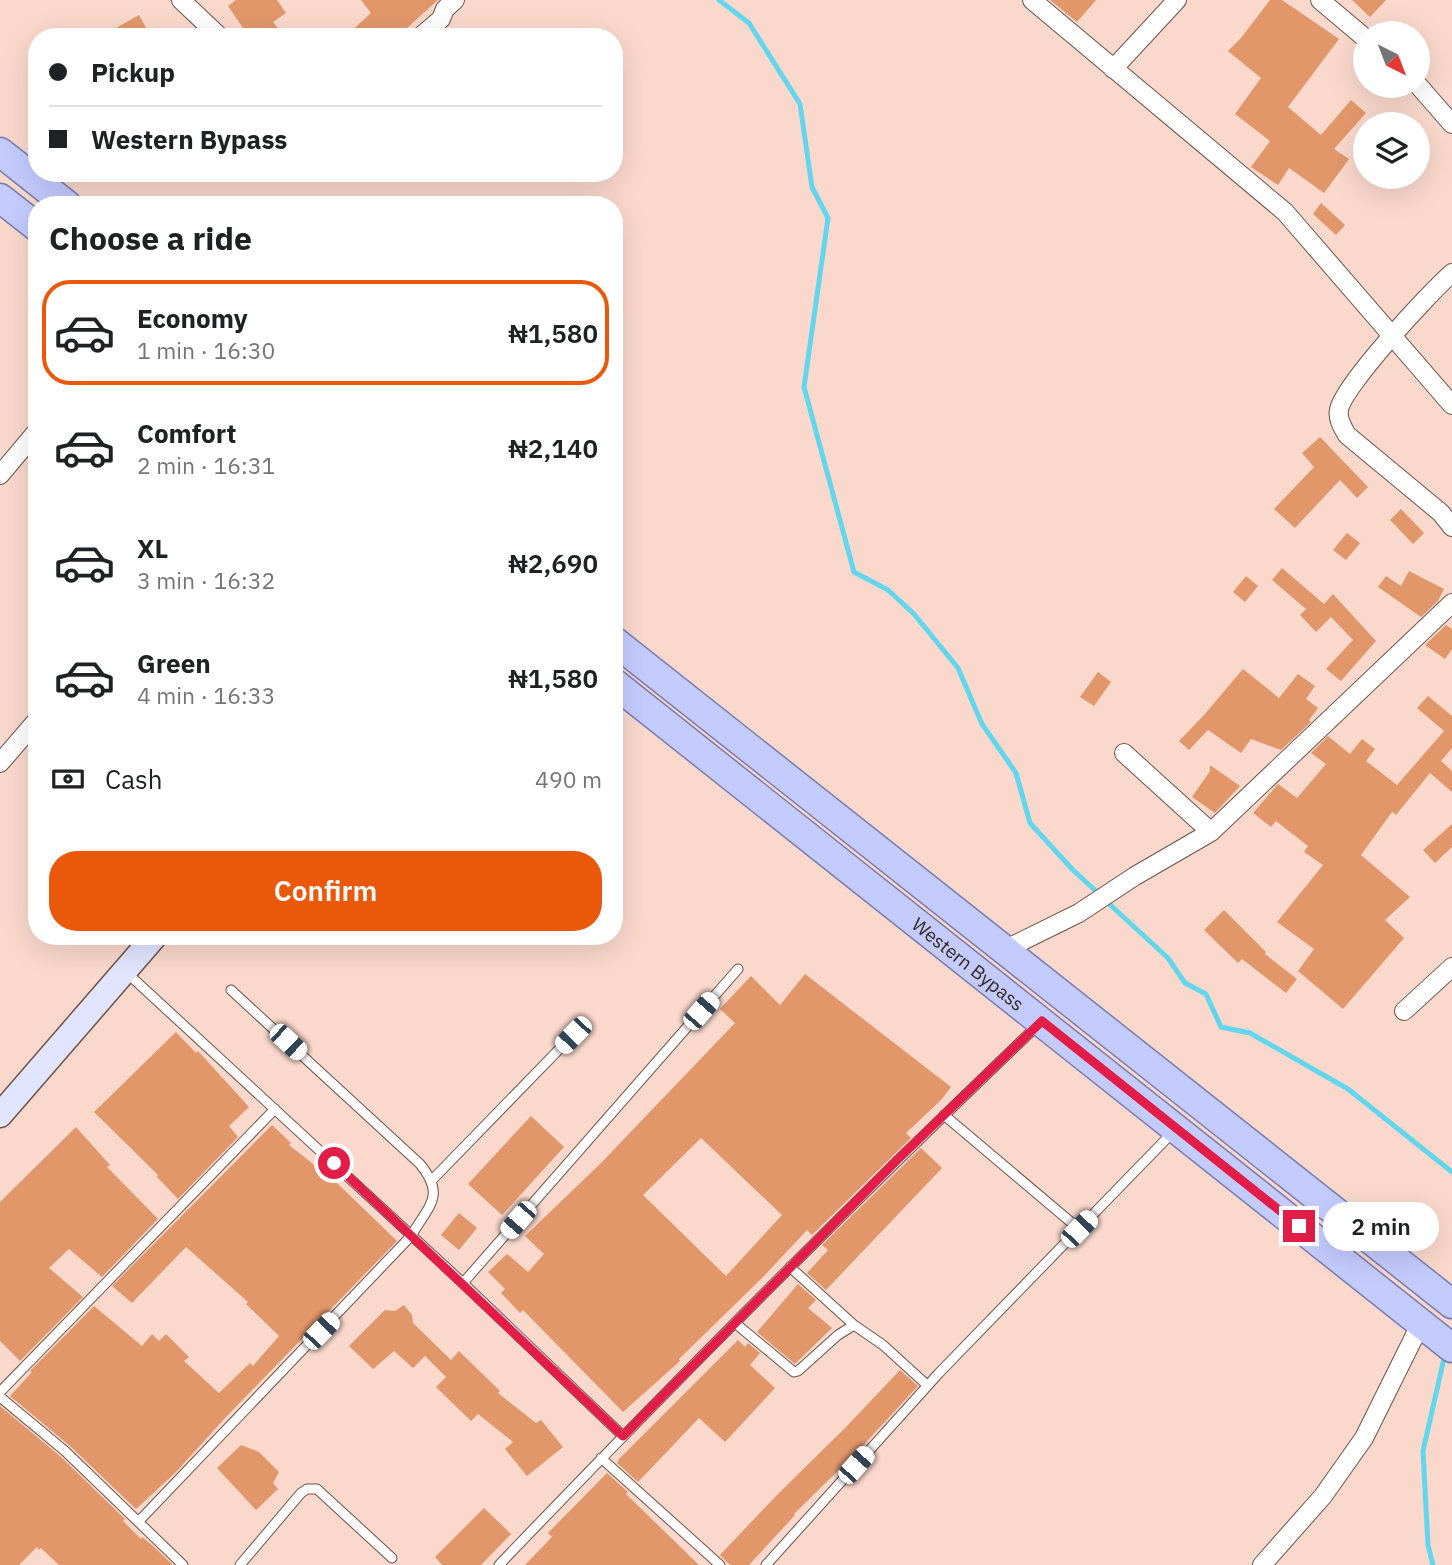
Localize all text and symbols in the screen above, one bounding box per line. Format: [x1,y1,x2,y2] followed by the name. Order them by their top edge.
[1353,21,1430,98] north arrow
[1353,21,1430,189] map controls
[91,55,175,89] text: Pickup
[1353,112,1430,189] button: layers
[91,122,287,156] text: Western Bypass
[49,217,252,259] text: Choose a ride
[53,301,116,364] icon: car
[137,301,248,335] text: Economy
[508,316,598,350] text: ₦1,580
[137,335,275,365] text: 1 min · 16:30
[53,416,116,479] icon: car
[137,416,236,450] text: Comfort
[508,431,598,465] text: ₦2,140
[137,450,275,480] text: 2 min · 16:31
[53,531,116,594] icon: car
[137,531,168,565] text: XL
[508,546,598,580] text: ₦2,690
[137,565,275,595] text: 3 min · 16:32
[53,646,116,709] icon: car
[137,646,211,680] text: Green
[508,661,598,695] text: ₦1,580
[137,680,275,710] text: 4 min · 16:33
[49,760,87,798] icon: cash
[105,762,162,796] text: Cash
[535,764,602,794] text: 490 m
[49,851,602,931] button: Confirm
[907,912,1029,1016] street label: Western Bypass
[680,988,723,1034] car
[551,1013,596,1057] car
[266,1020,311,1064] car
[318,1147,350,1179] route start
[497,1197,540,1243] car
[1324,1202,1439,1250] callout: 2 min
[1057,1207,1102,1251] car
[1283,1210,1315,1242] route end
[1351,1211,1411,1241] text: 2 min
[299,1309,344,1353] car
[835,1442,878,1488] car

